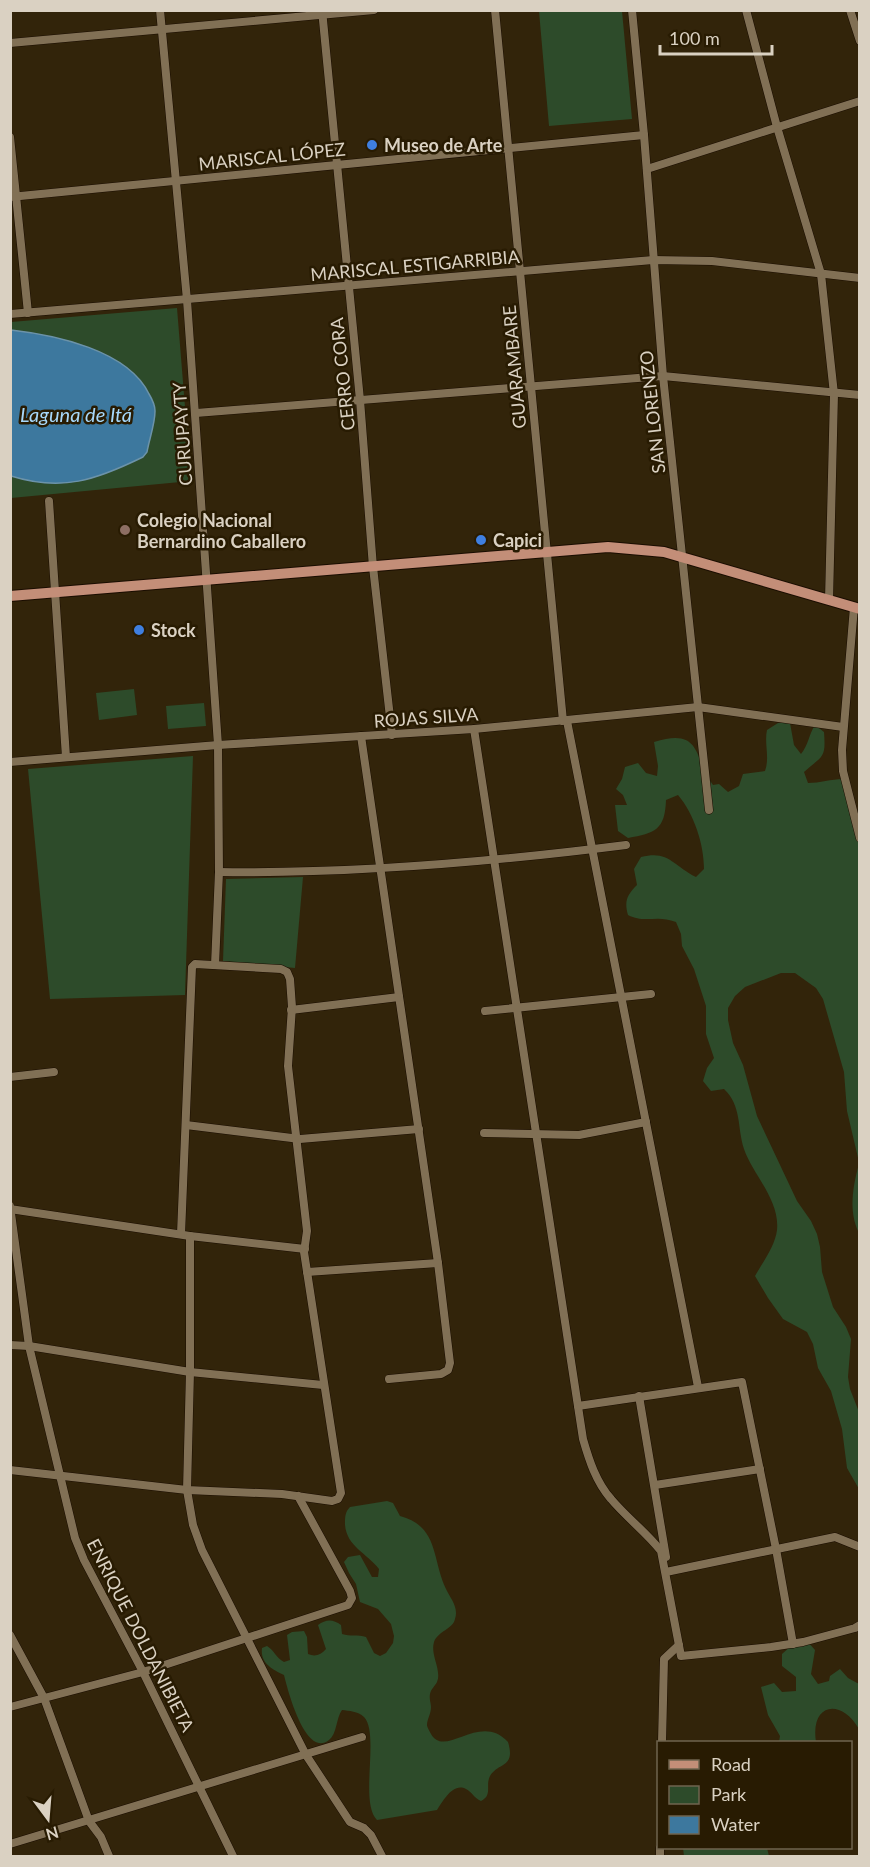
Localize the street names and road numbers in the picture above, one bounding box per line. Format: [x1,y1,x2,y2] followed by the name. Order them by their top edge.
[197,137,347,175] street label: MARISCAL LÓPEZ
[309,245,521,285] street label: MARISCAL ESTIGARRIBIA
[498,304,530,430] street label: GUARAMBARE
[325,316,359,432] street label: CERRO CORA
[635,349,669,475] street label: SAN LORENZO
[167,381,197,486] street label: CURUPAYTY
[373,702,480,732] street label: ROJAS SILVA
[83,1535,200,1736] street label: ENRIQUE DOLDANIBIETA

